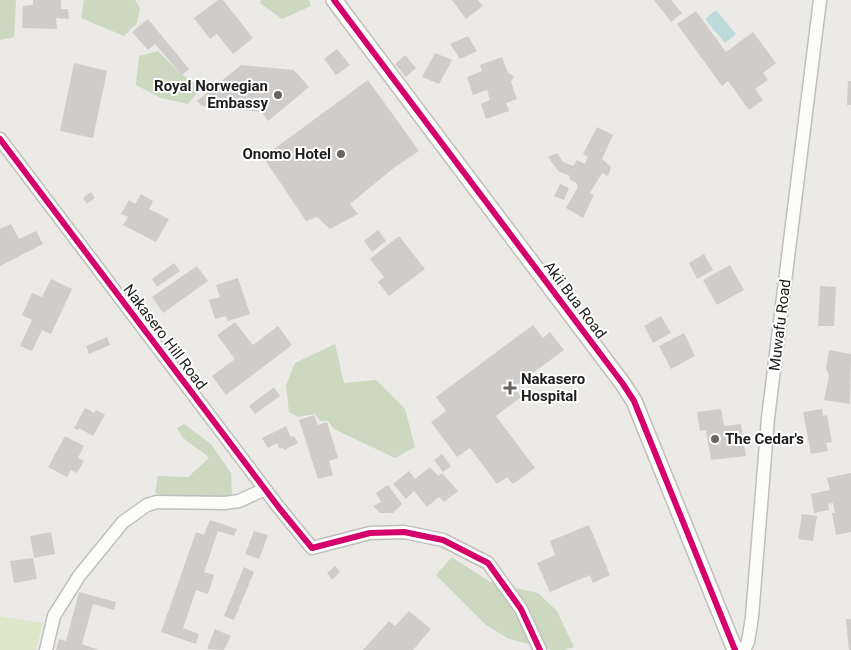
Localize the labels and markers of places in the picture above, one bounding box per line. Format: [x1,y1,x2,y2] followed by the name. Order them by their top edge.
[154,77,268,112] place label: Royal Norwegian Embassy
[272,89,284,101] marker: Royal Norwegian Embassy
[242,145,331,163] place label: Onomo Hotel
[335,148,347,160] marker: Onomo Hotel
[521,370,585,405] place label: Nakasero Hospital
[503,381,517,395] marker: Nakasero Hospital
[725,430,804,448] place label: The Cedar's
[709,433,721,445] marker: The Cedar's

